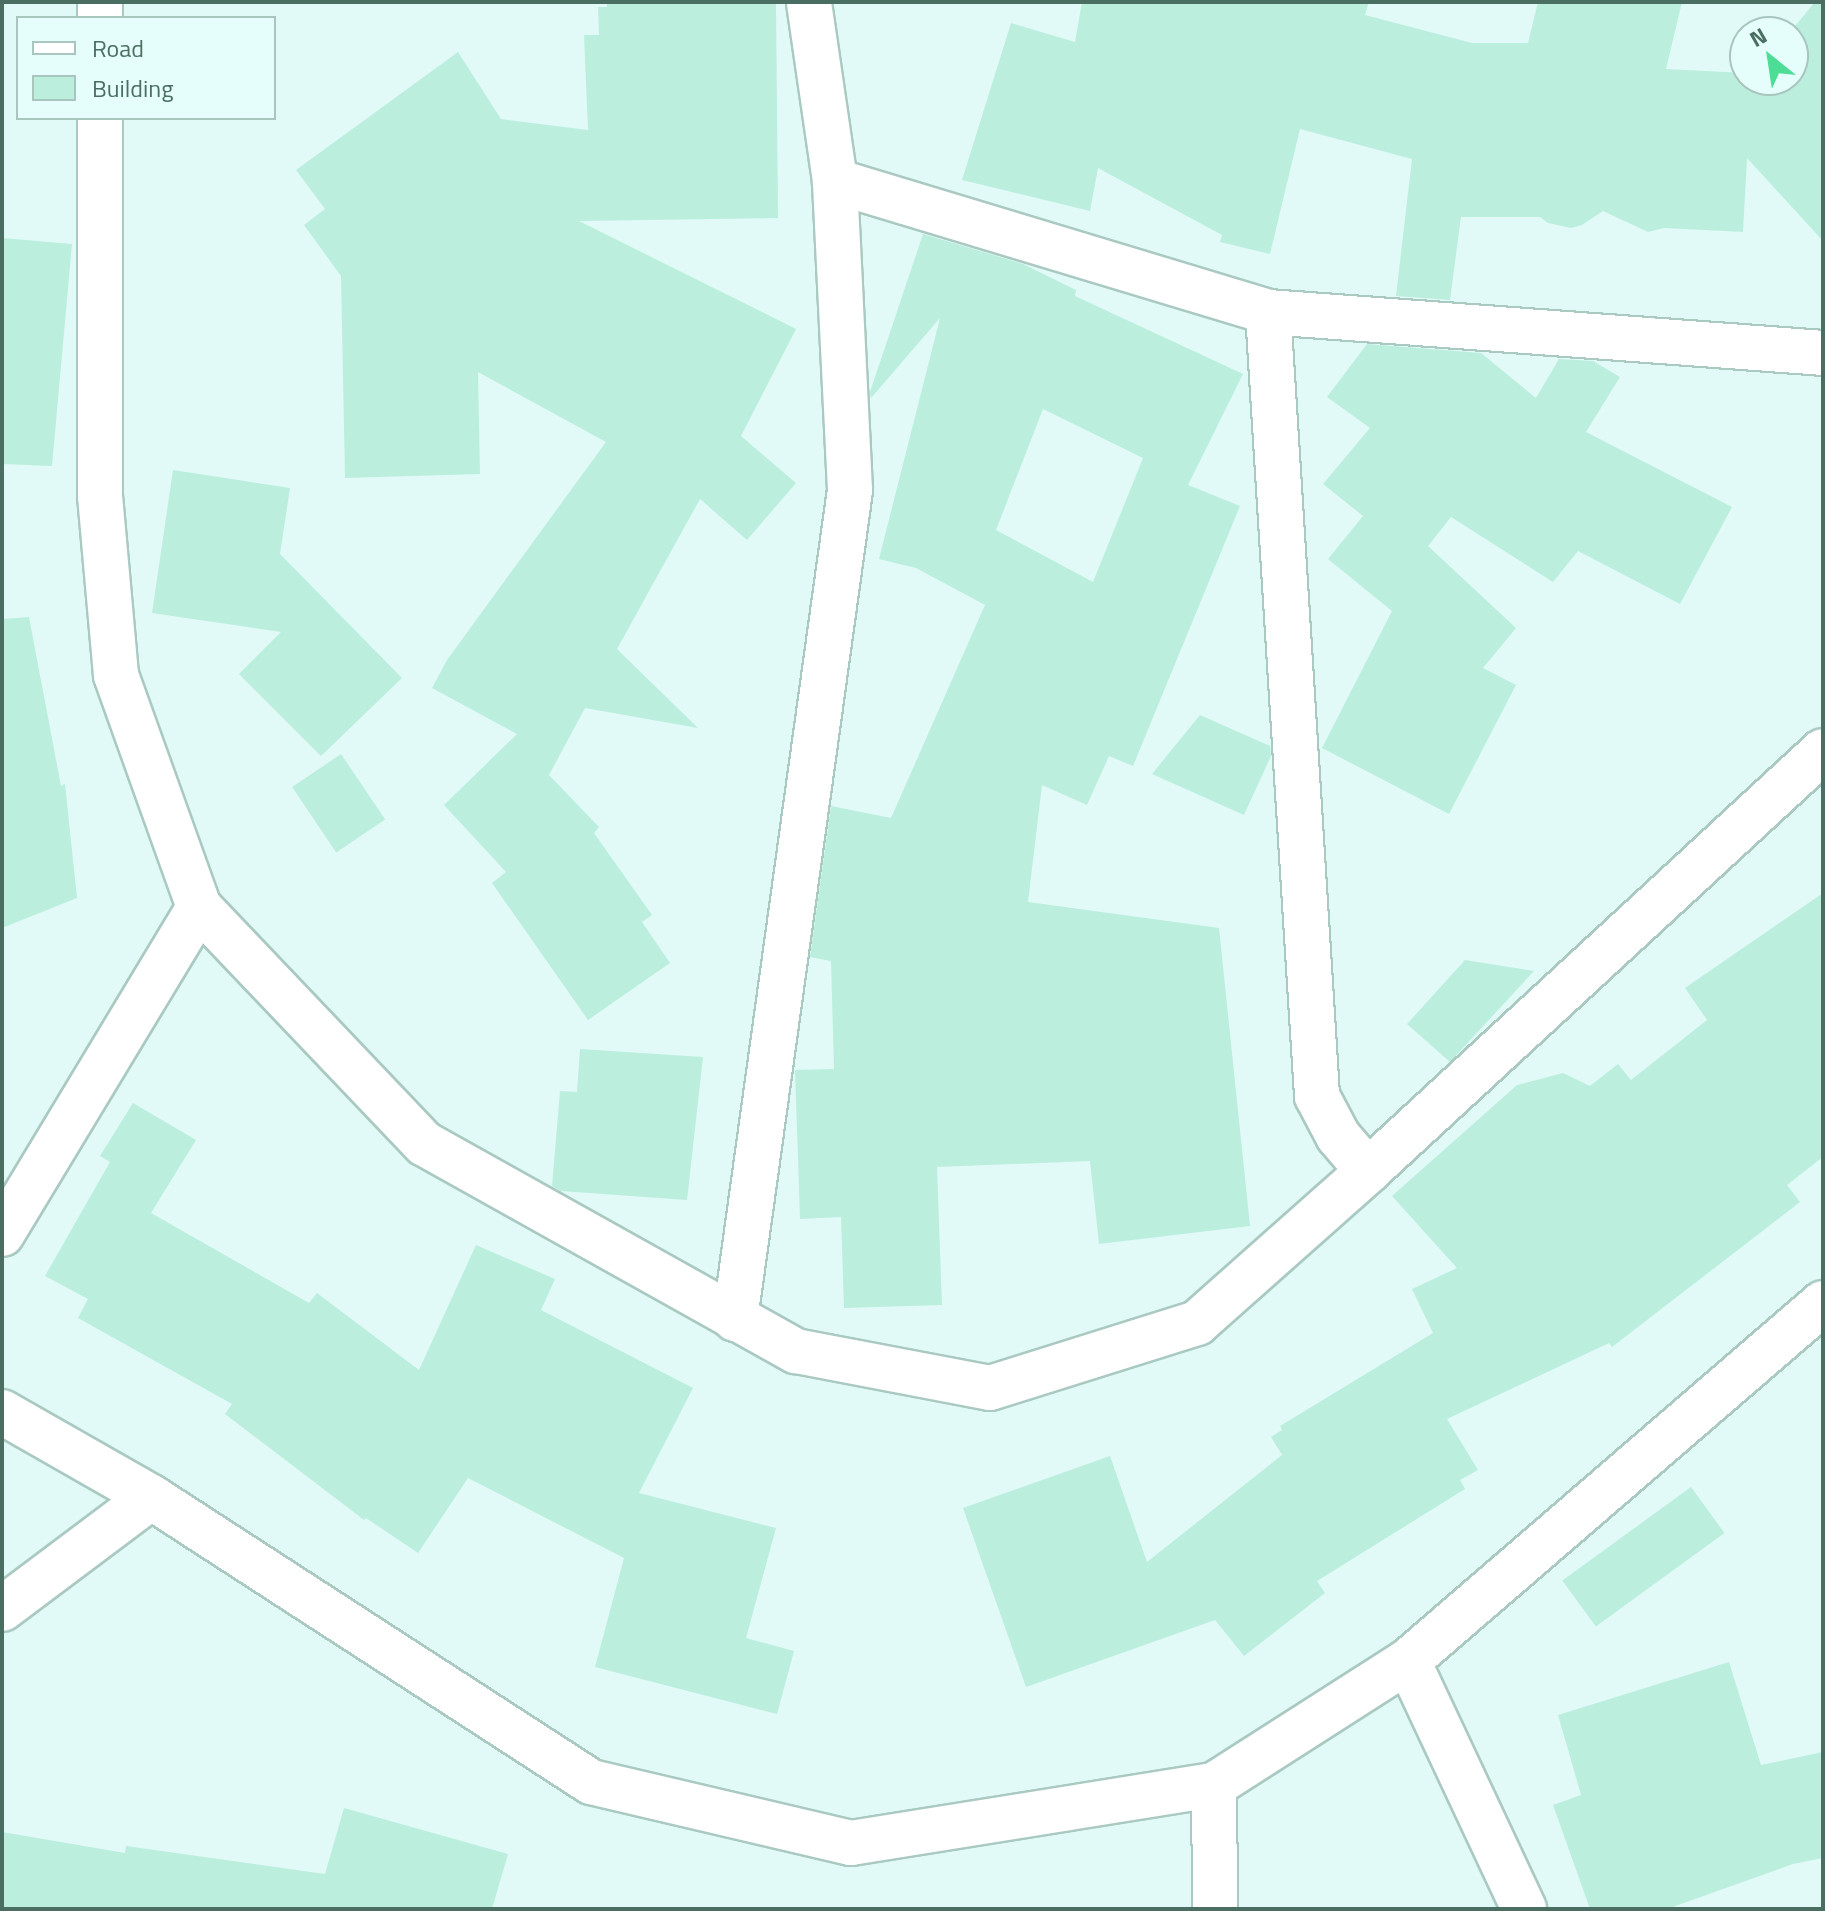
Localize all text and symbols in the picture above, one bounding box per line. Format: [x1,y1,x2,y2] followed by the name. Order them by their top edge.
[16,16,276,120] legend
[1729,16,1809,96] north arrow
[1743,18,1773,55] text: N
[92,30,144,66] text: Road
[92,70,174,106] text: Building

